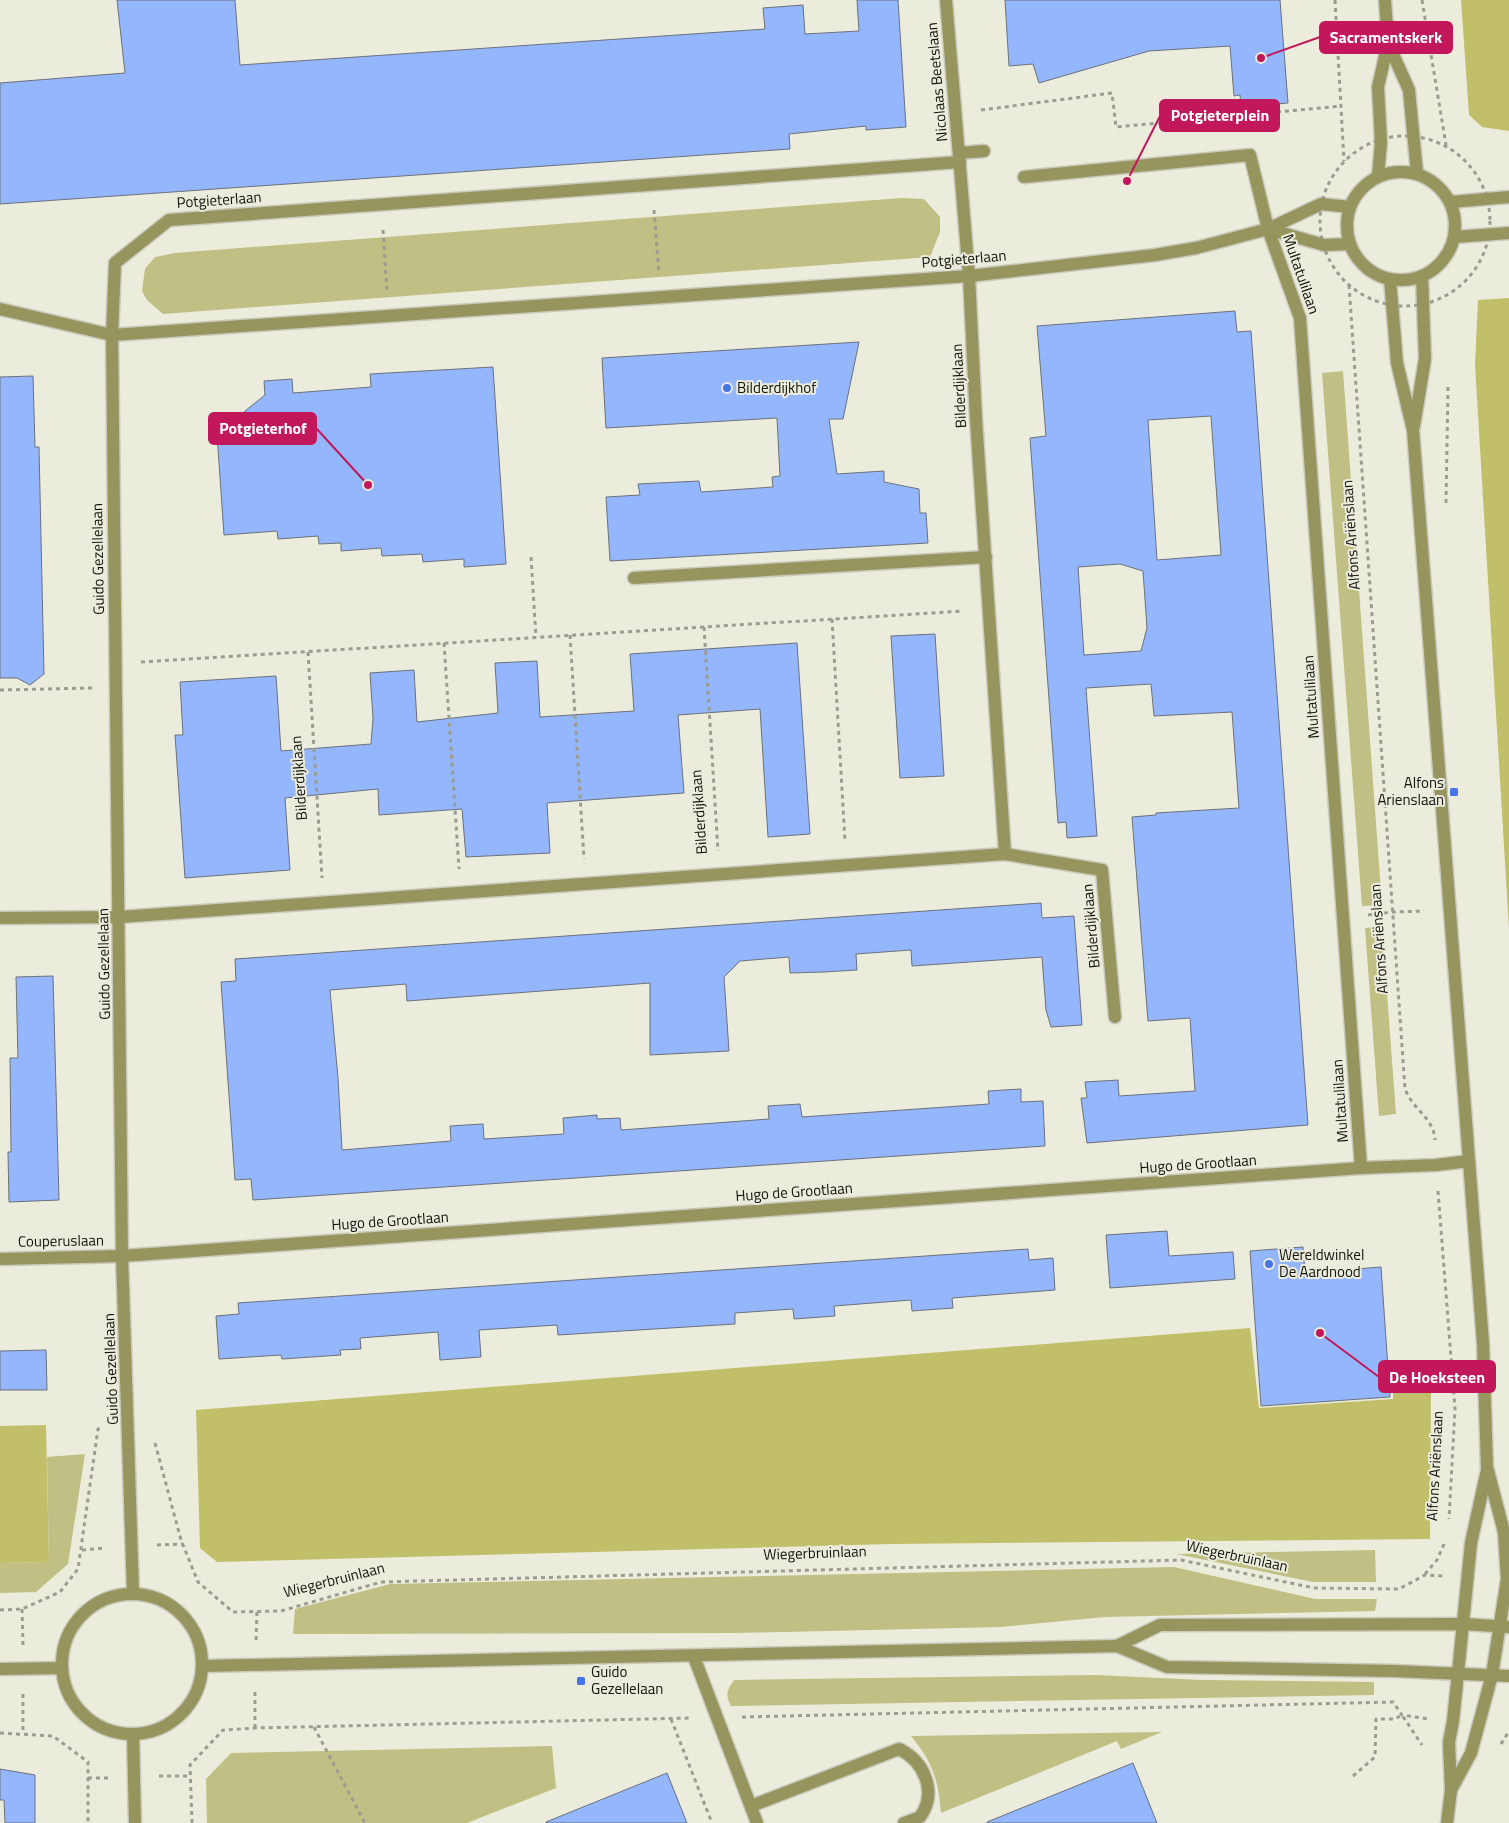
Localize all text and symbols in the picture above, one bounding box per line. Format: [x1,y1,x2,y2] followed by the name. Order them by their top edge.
[920,21,953,143] street label: Nicolaas Beetslaan
[1320,22,1452,53] callout: Sacramentskerk
[1330,25,1443,49] text: Sacramentskerk
[1160,100,1279,131] callout: Potgieterplein
[1171,103,1269,127] text: Potgieterplein
[176,185,262,214] street label: Potgieterlaan
[1277,231,1326,317] street label: Multatulilaan
[921,243,1007,274] street label: Potgieterlaan
[945,343,972,429] street label: Bilderdijklaan
[737,376,816,399] place label: Bilderdijkhof
[721,382,733,394] marker: Bilderdijkhof
[209,413,316,444] callout: Potgieterhof
[219,416,307,440] text: Potgieterhof
[1335,479,1366,591] street label: Alfons Ariënslaan
[85,503,110,615] street label: Guido Gezellelaan
[1296,655,1325,739] street label: Multatulilaan
[284,735,313,821] street label: Bilderdijklaan
[684,769,713,855] street label: Bilderdijklaan
[1377,771,1444,811] place label: Alfons Arienslaan
[1448,786,1460,798] marker: Alfons Arienslaan
[1075,883,1106,969] street label: Bilderdijklaan
[1363,883,1394,995] street label: Alfons Ariënslaan
[91,908,116,1020] street label: Guido Gezellelaan
[1325,1059,1354,1143] street label: Multatulilaan
[1138,1148,1257,1179] street label: Hugo de Grootlaan
[734,1176,853,1207] street label: Hugo de Grootlaan
[330,1205,449,1236] street label: Hugo de Grootlaan
[18,1228,104,1253] street label: Couperuslaan
[1279,1243,1364,1283] place label: Wereldwinkel De Aardnood
[1263,1258,1275,1270] marker: Wereldwinkel De Aardnood
[97,1313,124,1425] street label: Guido Gezellelaan
[1379,1361,1495,1392] callout: De Hoeksteen
[1389,1365,1485,1389] text: De Hoeksteen
[1420,1410,1449,1522] street label: Alfons Ariënslaan
[1184,1533,1290,1578] street label: Wiegerbruinlaan
[763,1539,867,1566] street label: Wiegerbruinlaan
[281,1556,387,1603] street label: Wiegerbruinlaan
[591,1660,663,1700] place label: Guido Gezellelaan
[575,1675,587,1687] marker: Guido Gezellelaan

